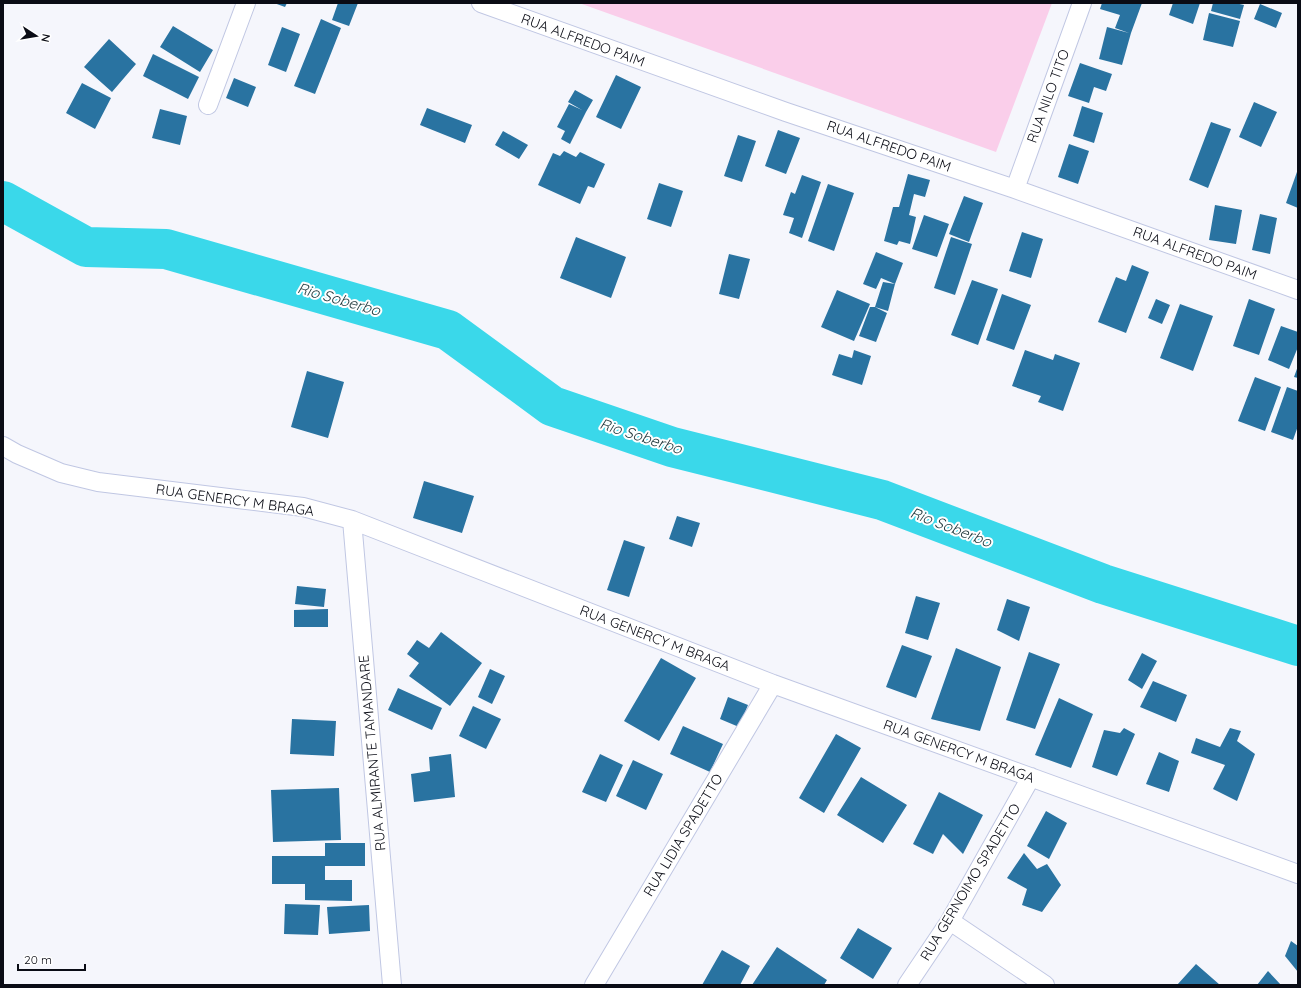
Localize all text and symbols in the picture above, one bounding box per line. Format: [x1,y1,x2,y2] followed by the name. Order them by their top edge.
[519,9,647,71] street label: RUA ALFREDO PAIM
[16,16,56,56] north arrow
[38,33,53,43] text: N
[1023,46,1073,145] street label: RUA NILO TITO
[824,116,954,176] street label: RUA ALFREDO PAIM
[1131,222,1259,284] street label: RUA ALFREDO PAIM
[295,278,384,320] water label: Rio Soberbo
[597,414,685,459] water label: Rio Soberbo
[155,480,315,520] street label: RUA GENERCY M BRAGA
[908,503,995,552] water label: Rio Soberbo
[577,601,733,675] street label: RUA GENERCY M BRAGA
[354,654,390,852] street label: RUA ALMIRANTE TAMANDARE
[881,715,1037,787] street label: RUA GENERCY M BRAGA
[639,770,727,900] street label: RUA LIDIA SPADETTO
[916,800,1024,964] street label: RUA GERNOIMO SPADETTO
[18,946,85,972] scale bar
[24,952,52,967] text: 20 m

